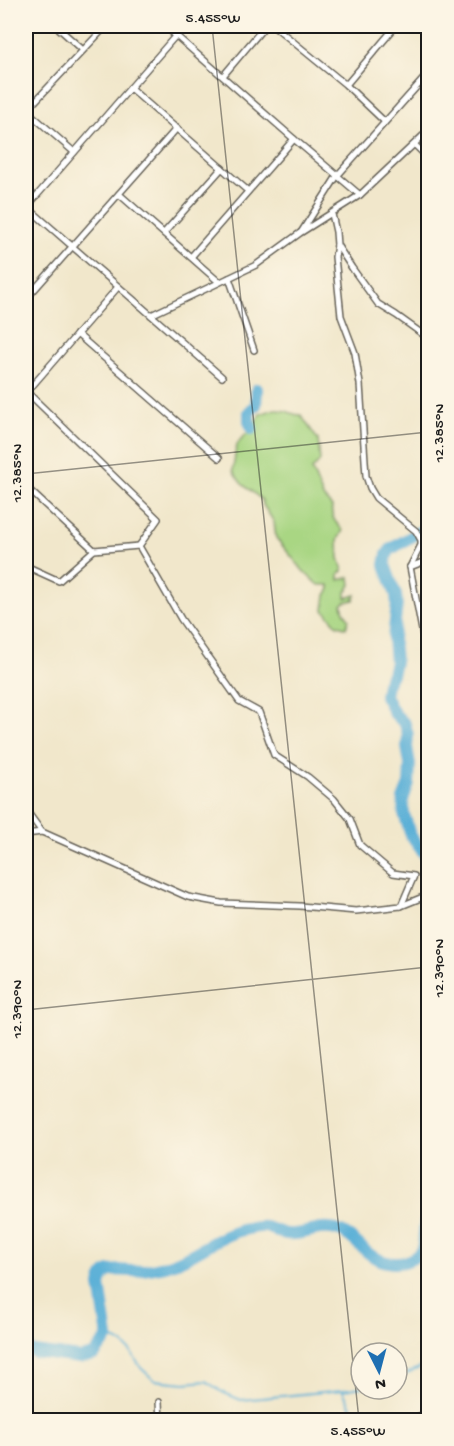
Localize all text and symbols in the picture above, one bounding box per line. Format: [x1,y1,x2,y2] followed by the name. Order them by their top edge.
[186,10,241,28] text: 5.455°W
[431,404,449,463] text: 12.385°N
[9,444,27,503] text: 12.385°N
[431,939,449,998] text: 12.390°N
[9,980,27,1039] text: 12.390°N
[349,1341,409,1401] north arrow
[373,1372,386,1392] text: N
[331,1423,386,1441] text: 5.455°W

